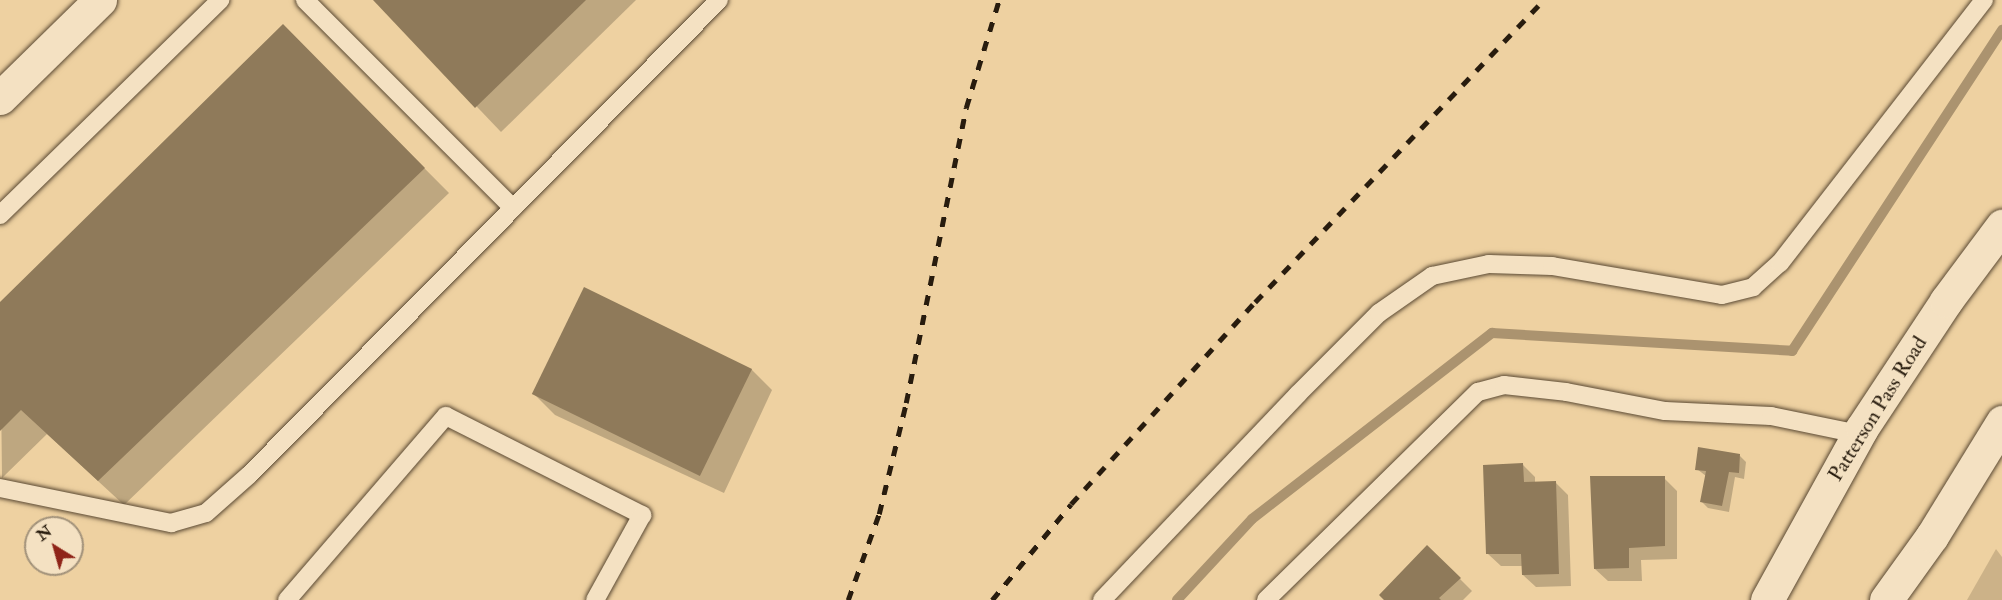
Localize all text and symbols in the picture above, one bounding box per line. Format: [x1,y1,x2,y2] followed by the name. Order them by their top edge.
[1823,332,1933,486] street label: Patterson Pass Road
[24,516,84,576] north arrow
[33,521,56,546] text: N

